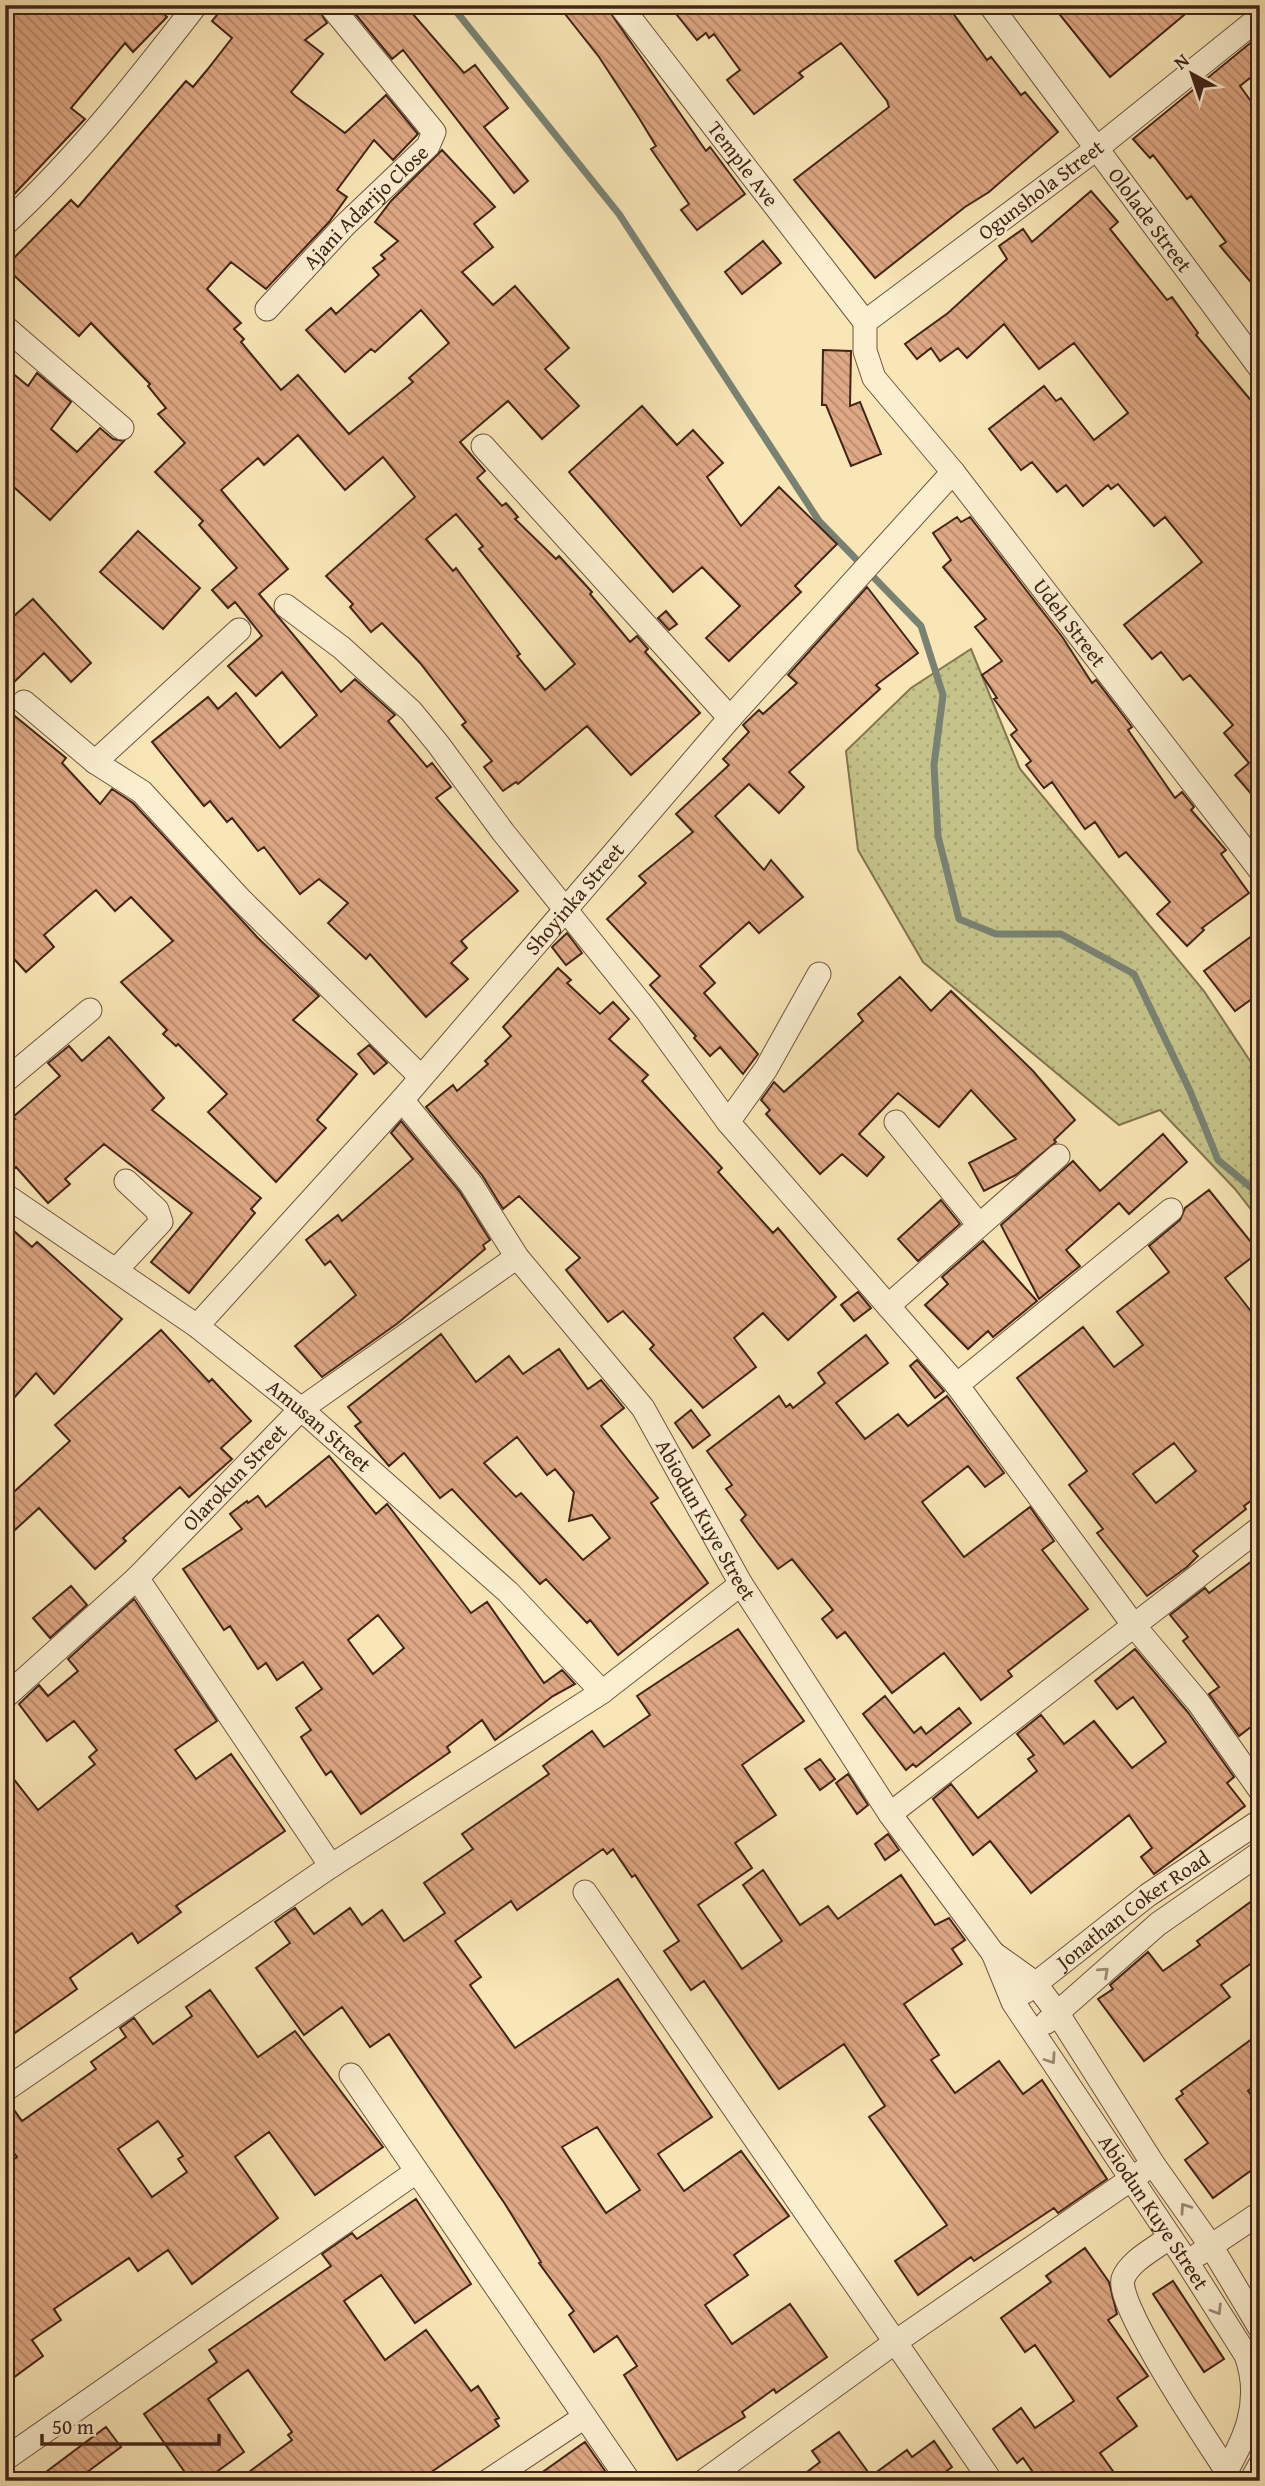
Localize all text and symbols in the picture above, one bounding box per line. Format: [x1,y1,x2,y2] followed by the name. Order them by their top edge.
[1156,38,1226,108] north arrow
[1167,46,1195,76] text: N
[700,114,787,213] street label: Temple Ave
[971,132,1111,247] street label: Ogunshola Street
[295,137,436,276] street label: Ajani Adarijo Close
[1101,161,1200,279] street label: Ololade Street
[1026,572,1114,674] street label: Udeh Street
[517,835,632,962] street label: Shoyinka Street
[260,1371,379,1480] street label: Amusan Street
[175,1416,294,1538] street label: Olarokun Street
[648,1433,764,1607] street label: Abiodun Kuye Street
[1047,1842,1217,1978] street label: Jonathan Coker Road
[1096,1968,1109,1981] one-way arrow
[1043,2051,1056,2064] one-way arrow
[1091,2128,1217,2296] street label: Abiodun Kuye Street
[1181,2203,1193,2216] one-way arrow
[1209,2302,1222,2315] one-way arrow
[42,2402,219,2446] scale bar
[52,2411,94,2442] text: 50 m

